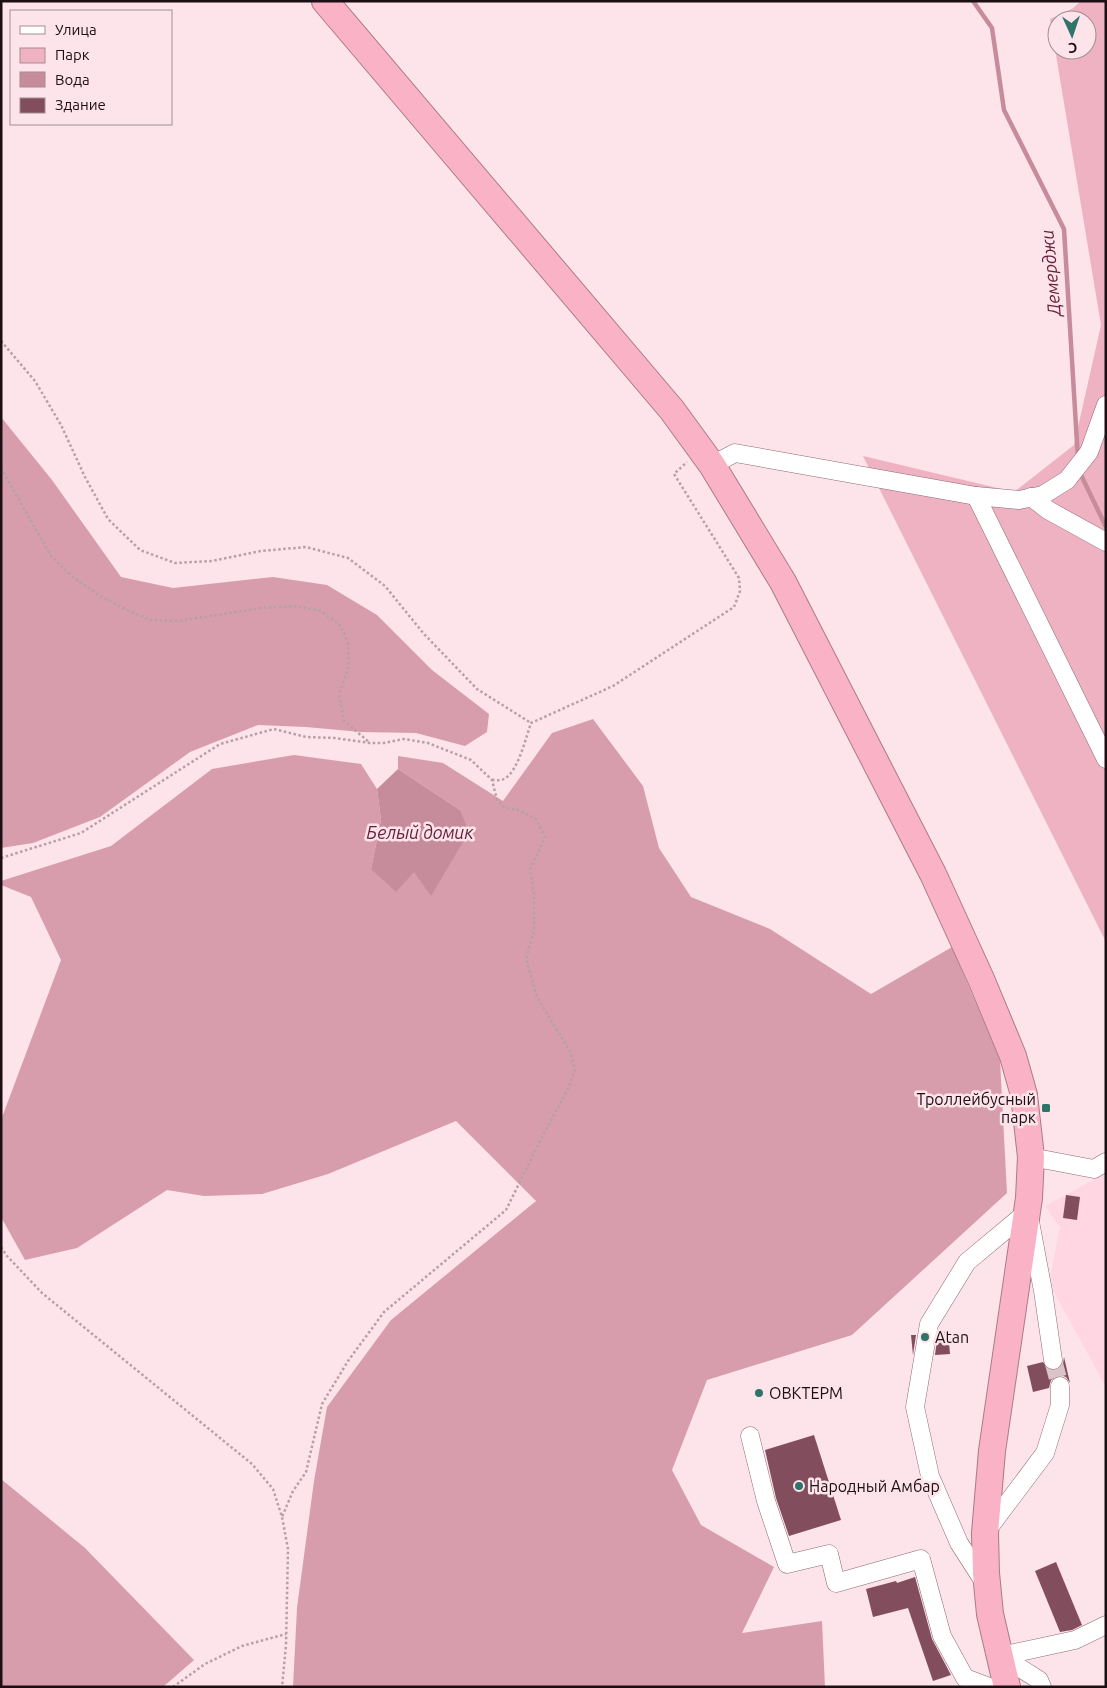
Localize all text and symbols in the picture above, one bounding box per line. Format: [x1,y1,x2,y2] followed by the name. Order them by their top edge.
[10,10,172,125] legend
[1047,10,1097,60] north arrow
[55,21,97,38] text: Улица
[1068,40,1078,56] text: С
[55,46,90,63] text: Парк
[55,71,90,88] text: Вода
[55,96,106,113] text: Здание
[1036,229,1064,319] water label: Демерджи
[366,822,474,842] water label: Белый домик
[917,1090,1036,1126] place label: Троллейбусный парк
[1040,1102,1052,1114] marker: Троллейбусный парк
[935,1328,969,1346] place label: Atan
[919,1331,931,1343] marker: Atan
[769,1384,843,1402] place label: ОВКТЕРМ
[753,1387,765,1399] marker: ОВКТЕРМ
[809,1477,940,1495] place label: Народный Амбар
[793,1480,805,1492] marker: Народный Амбар

